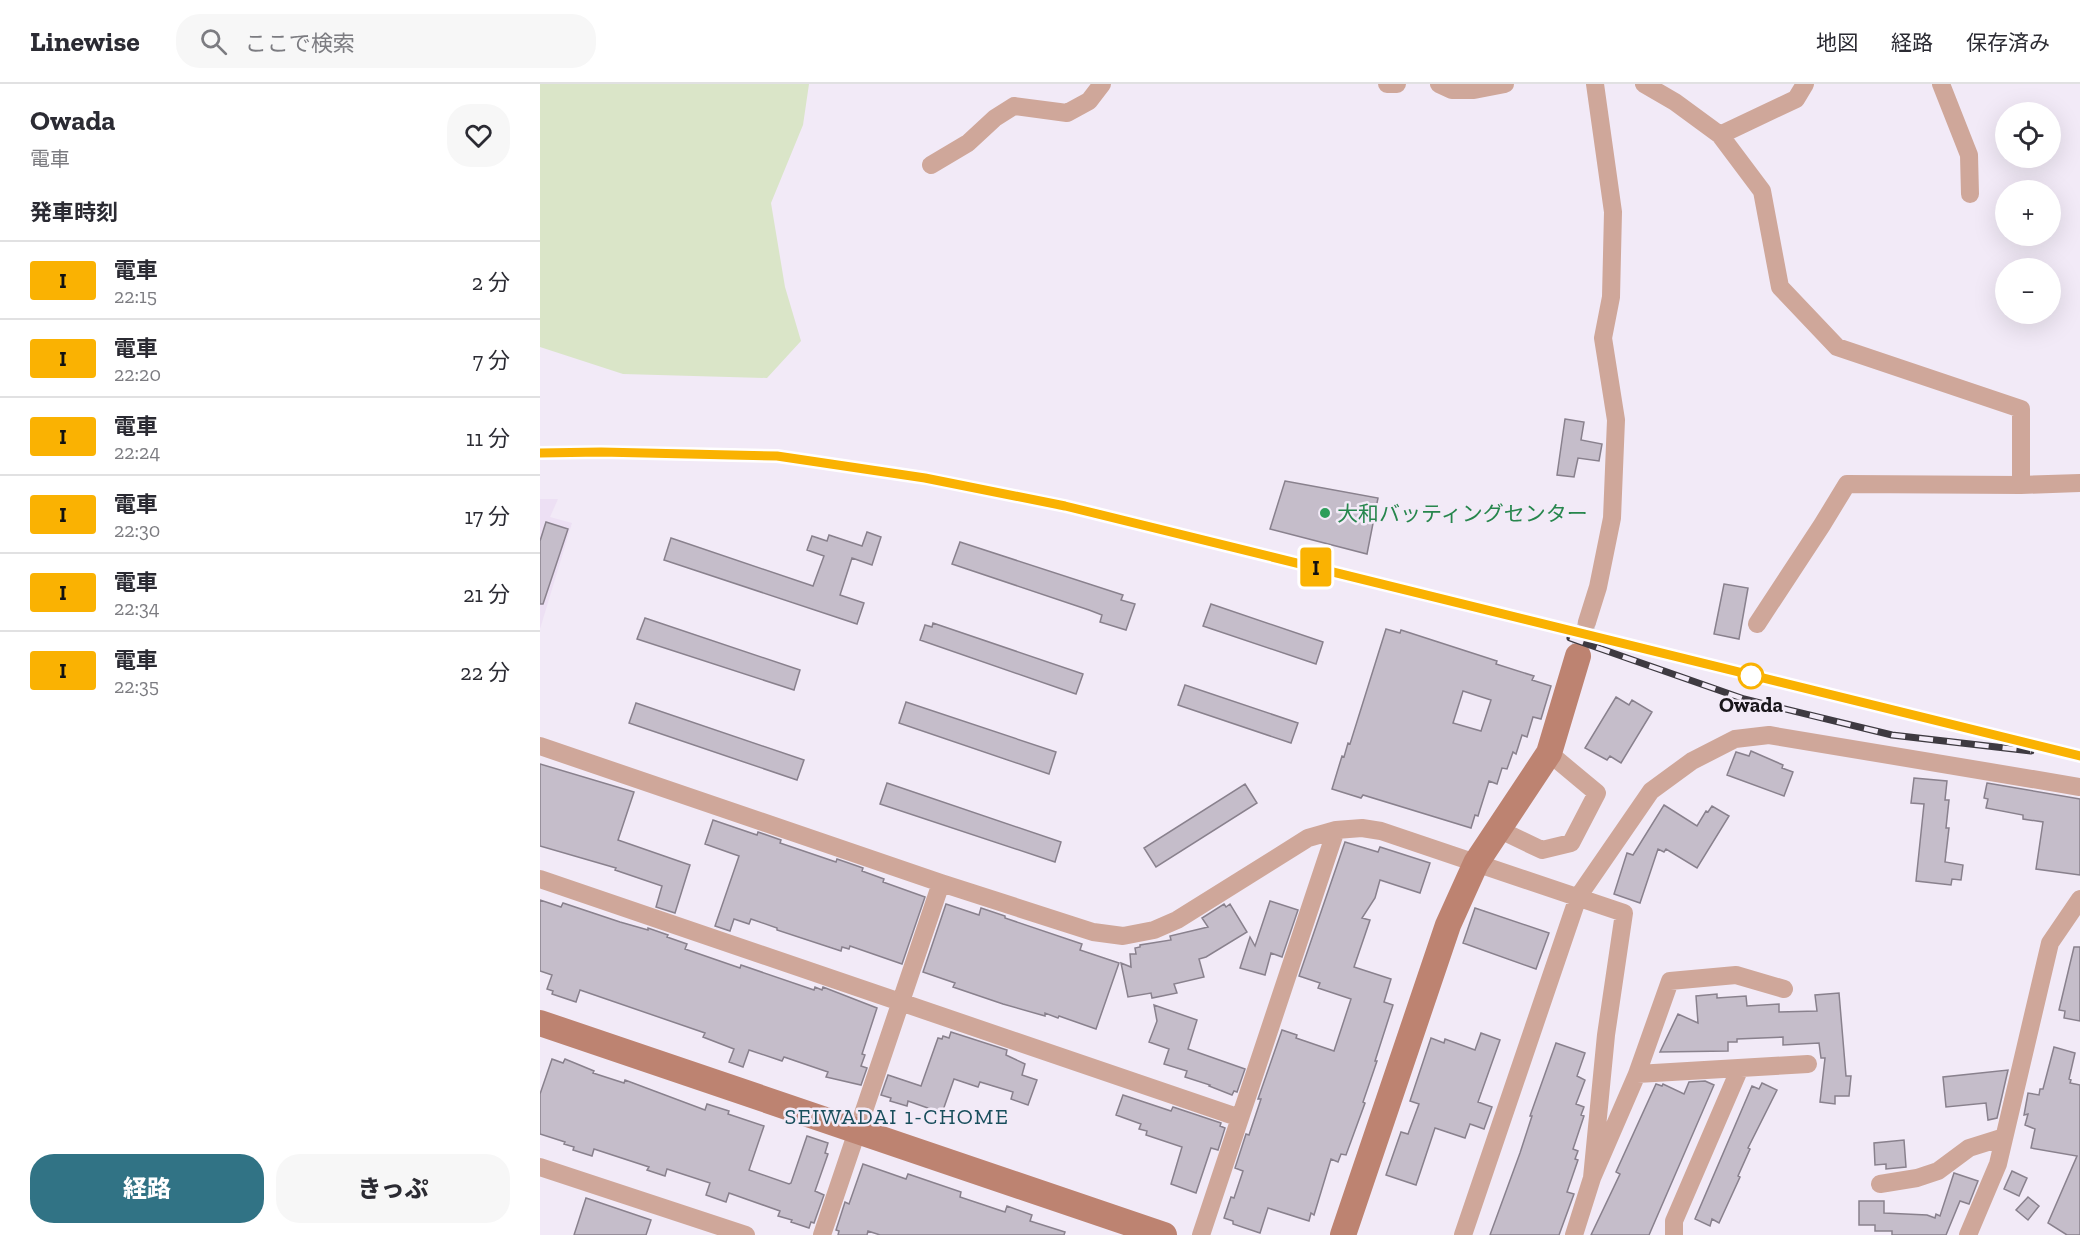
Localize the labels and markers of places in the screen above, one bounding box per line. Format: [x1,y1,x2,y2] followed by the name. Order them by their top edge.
[1337,501,1588,526] place label: 大和バッティングセンター
[1318,506,1332,520] marker: 大和バッティングセンター
[1738,663,1764,689] marker: Owada
[1719,692,1783,717] place label: Owada

